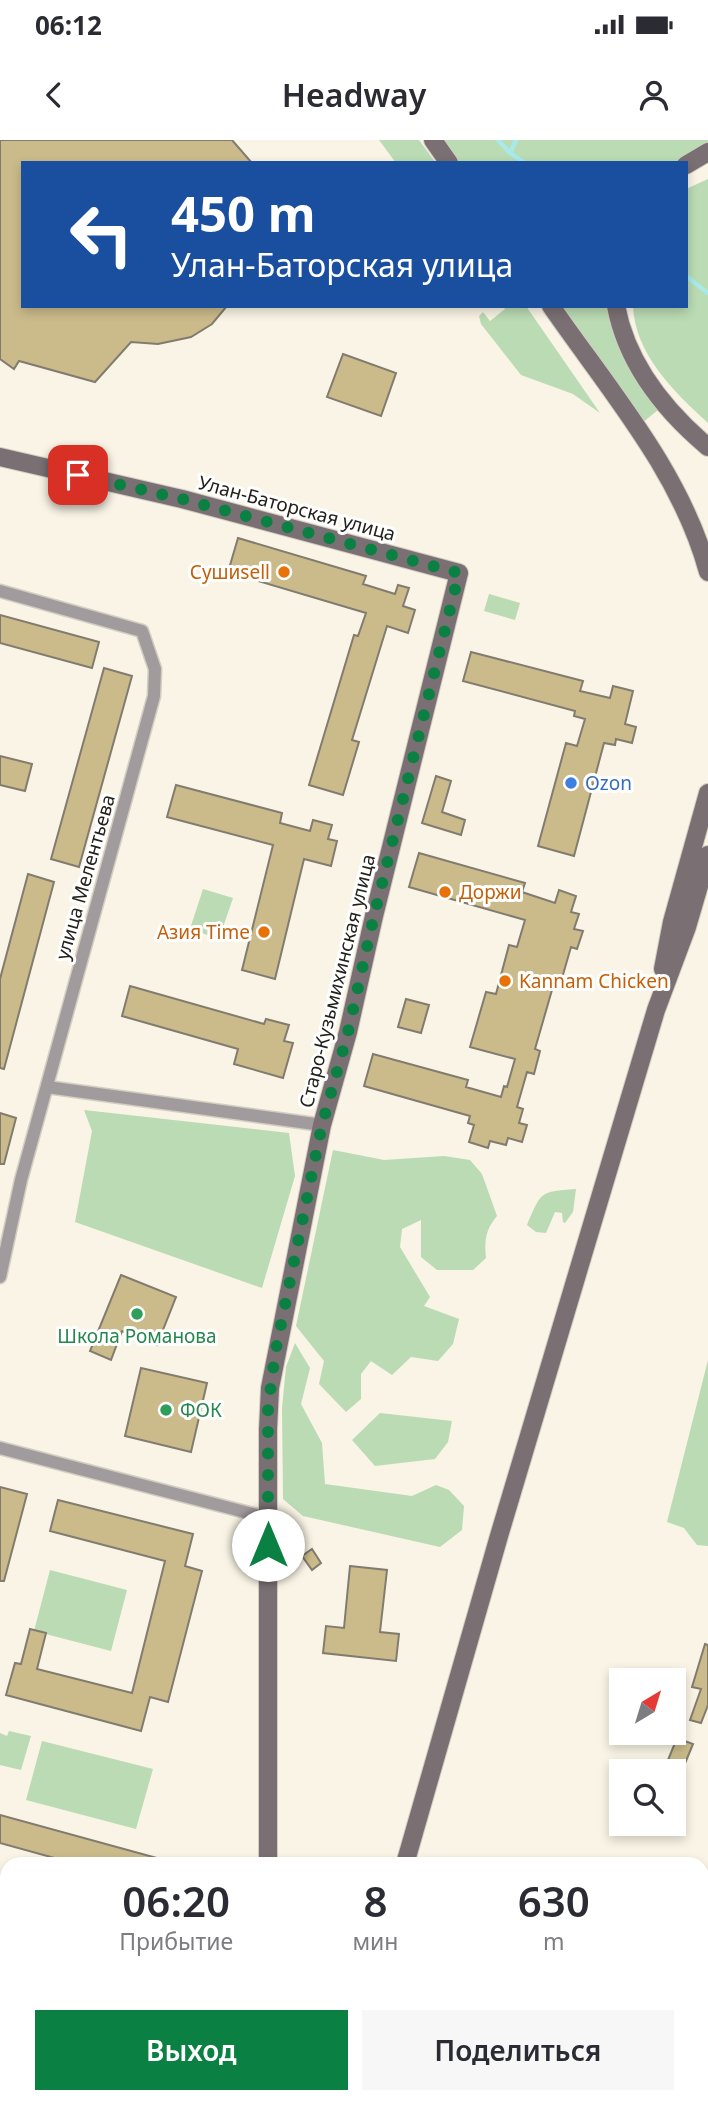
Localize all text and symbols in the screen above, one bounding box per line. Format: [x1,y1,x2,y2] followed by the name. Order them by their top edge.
[35,7,102,43] text: 06:12
[282,73,426,116] text: Headway
[35,76,73,114] icon: back
[635,76,673,114] icon: person
[171,180,316,246] text: 450 m
[56,189,147,280] icon: left
[171,243,513,286] text: Улан-Баторская улица
[48,445,108,505] pin
[59,456,97,494] icon: arrive
[196,469,398,547] street label: Улан-Баторская улица
[190,559,270,585] place label: Сушиsell
[276,564,292,580] marker: Сушиsell
[585,770,632,796] place label: Ozon
[563,775,579,791] marker: Ozon
[49,791,121,963] street label: улица Мелентьева
[293,851,381,1111] street label: Старо-Кузьмихинская улица
[459,879,522,905] place label: Доржи
[437,884,453,900] marker: Доржи
[157,919,250,945] place label: Азия Time
[256,924,272,940] marker: Азия Time
[519,968,669,994] place label: Kannam Chicken
[497,973,513,989] marker: Kannam Chicken
[129,1306,145,1322] marker: Школа Романова
[57,1323,217,1349] place label: Школа Романова
[180,1397,222,1423] place label: ФОК
[158,1402,174,1418] marker: ФОК
[231,1508,305,1582] position arrow
[609,1668,686,1745] north arrow
[609,1668,686,1836] map controls
[609,1759,686,1836] button: search
[122,1872,230,1929] text: 06:20
[363,1872,387,1929] text: 8
[518,1872,590,1929] text: 630
[119,1925,233,1957] text: Прибытие
[352,1925,398,1957] text: мин
[543,1925,565,1957] text: m
[35,2010,348,2090] button: Выход
[362,2010,674,2090] button: Поделиться

